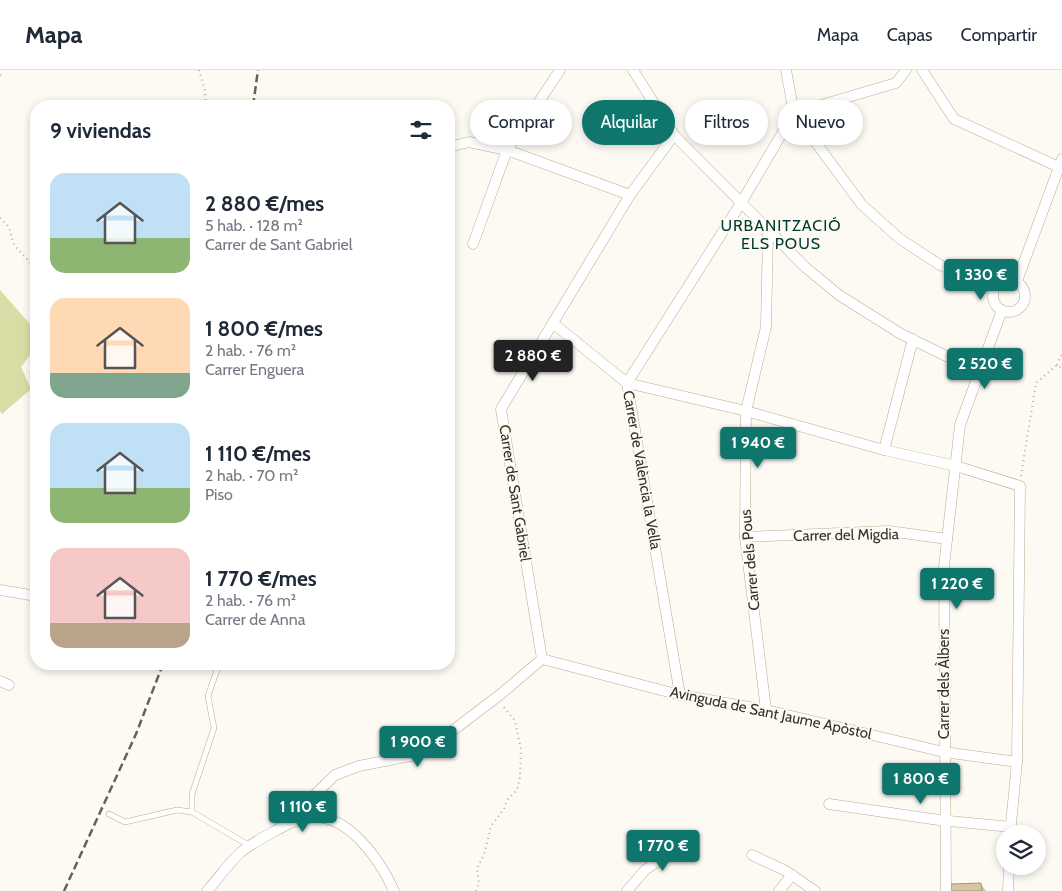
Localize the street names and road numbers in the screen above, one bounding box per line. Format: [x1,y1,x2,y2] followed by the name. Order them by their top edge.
[619,389,665,552] street label: Carrer de València la Vella
[495,423,535,563] street label: Carrer de Sant Gabriel
[737,509,763,611] street label: Carrer dels Pous
[793,525,900,545] street label: Carrer del Migdia
[934,629,953,739] street label: Carrer dels Àlbers
[669,683,874,743] street label: Avinguda de Sant Jaume Apòstol

